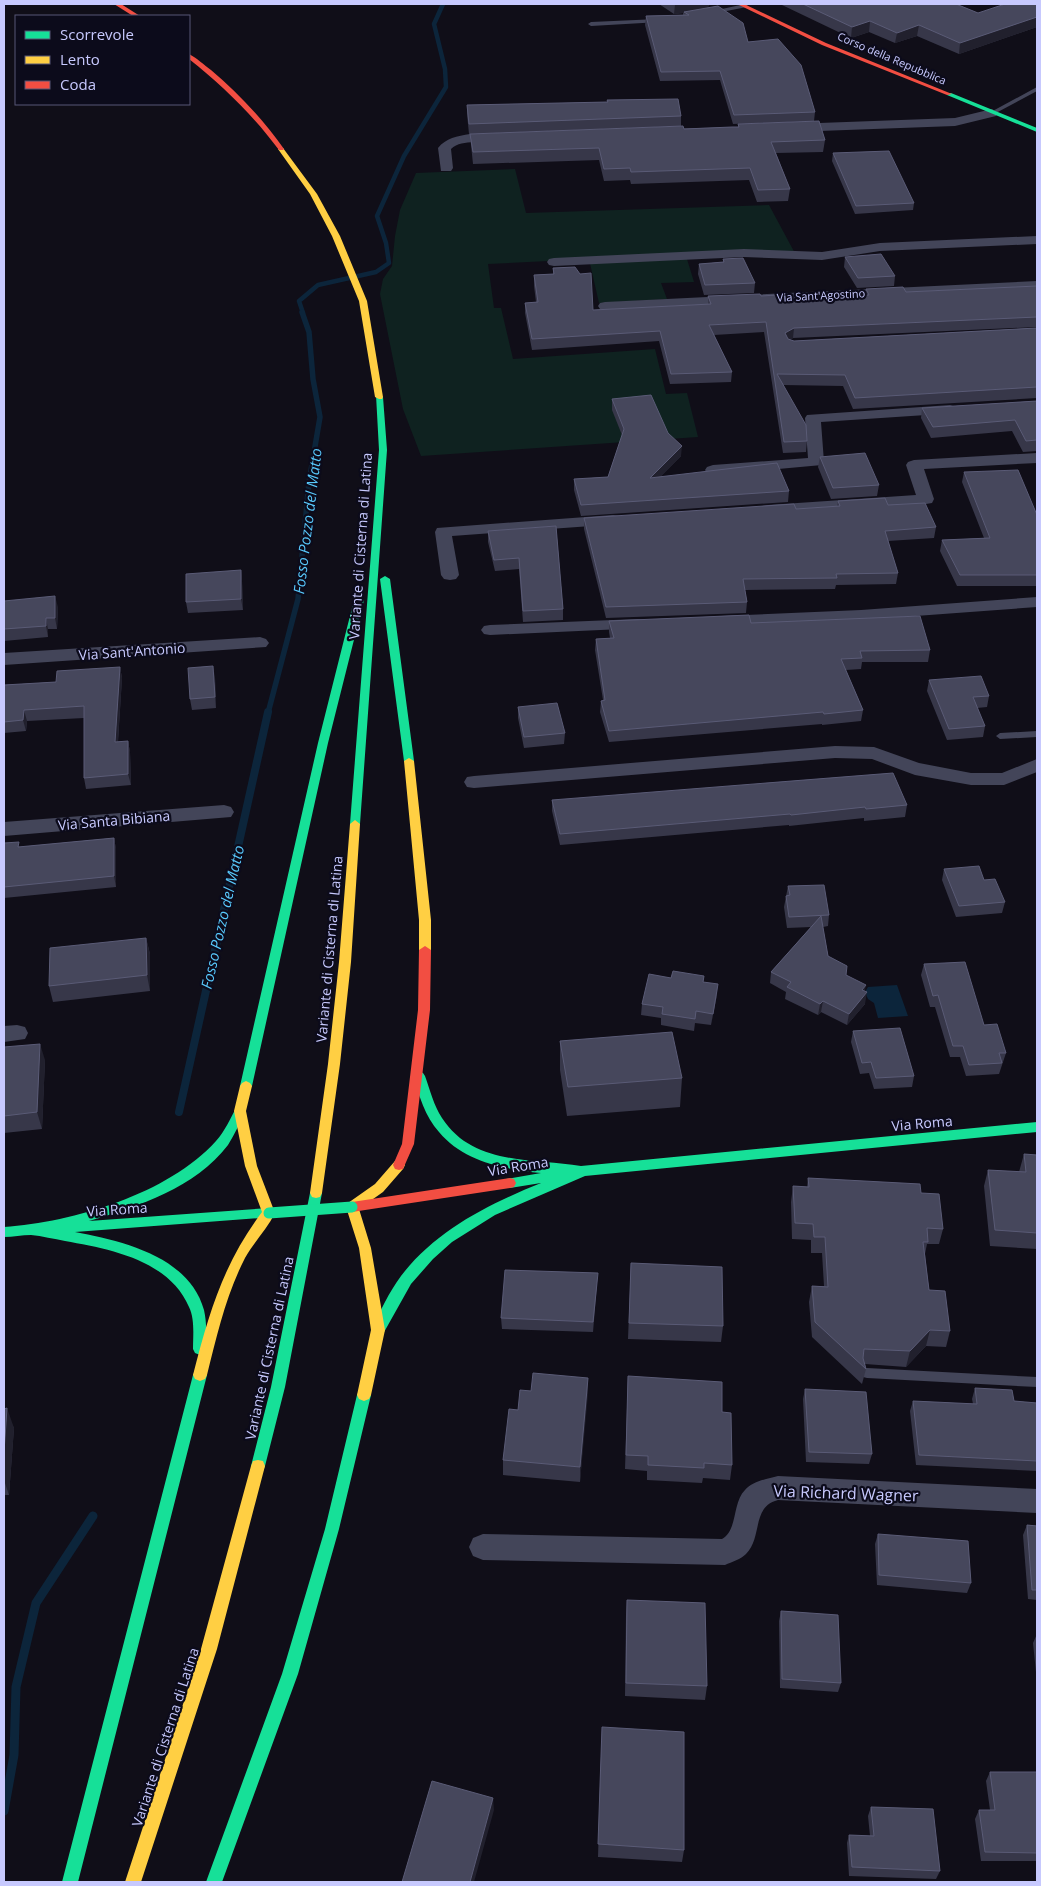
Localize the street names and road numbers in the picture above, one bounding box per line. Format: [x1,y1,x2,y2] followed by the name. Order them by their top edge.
[835,28,949,88] street label: Corso della Repubblica
[776,285,866,305] street label: Via Sant'Agostino
[344,452,376,640] street label: Variante di Cisterna di Latina
[78,638,186,664] street label: Via Sant'Antonio
[57,806,171,834] street label: Via Santa Bibiana
[311,855,347,1043] street label: Variante di Cisterna di Latina
[891,1111,953,1135] street label: Via Roma
[486,1152,550,1180] street label: Via Roma
[86,1197,148,1221] street label: Via Roma
[240,1254,298,1442] street label: Variante di Cisterna di Latina
[773,1479,919,1507] street label: Via Richard Wagner
[127,1645,203,1829] street label: Variante di Cisterna di Latina

